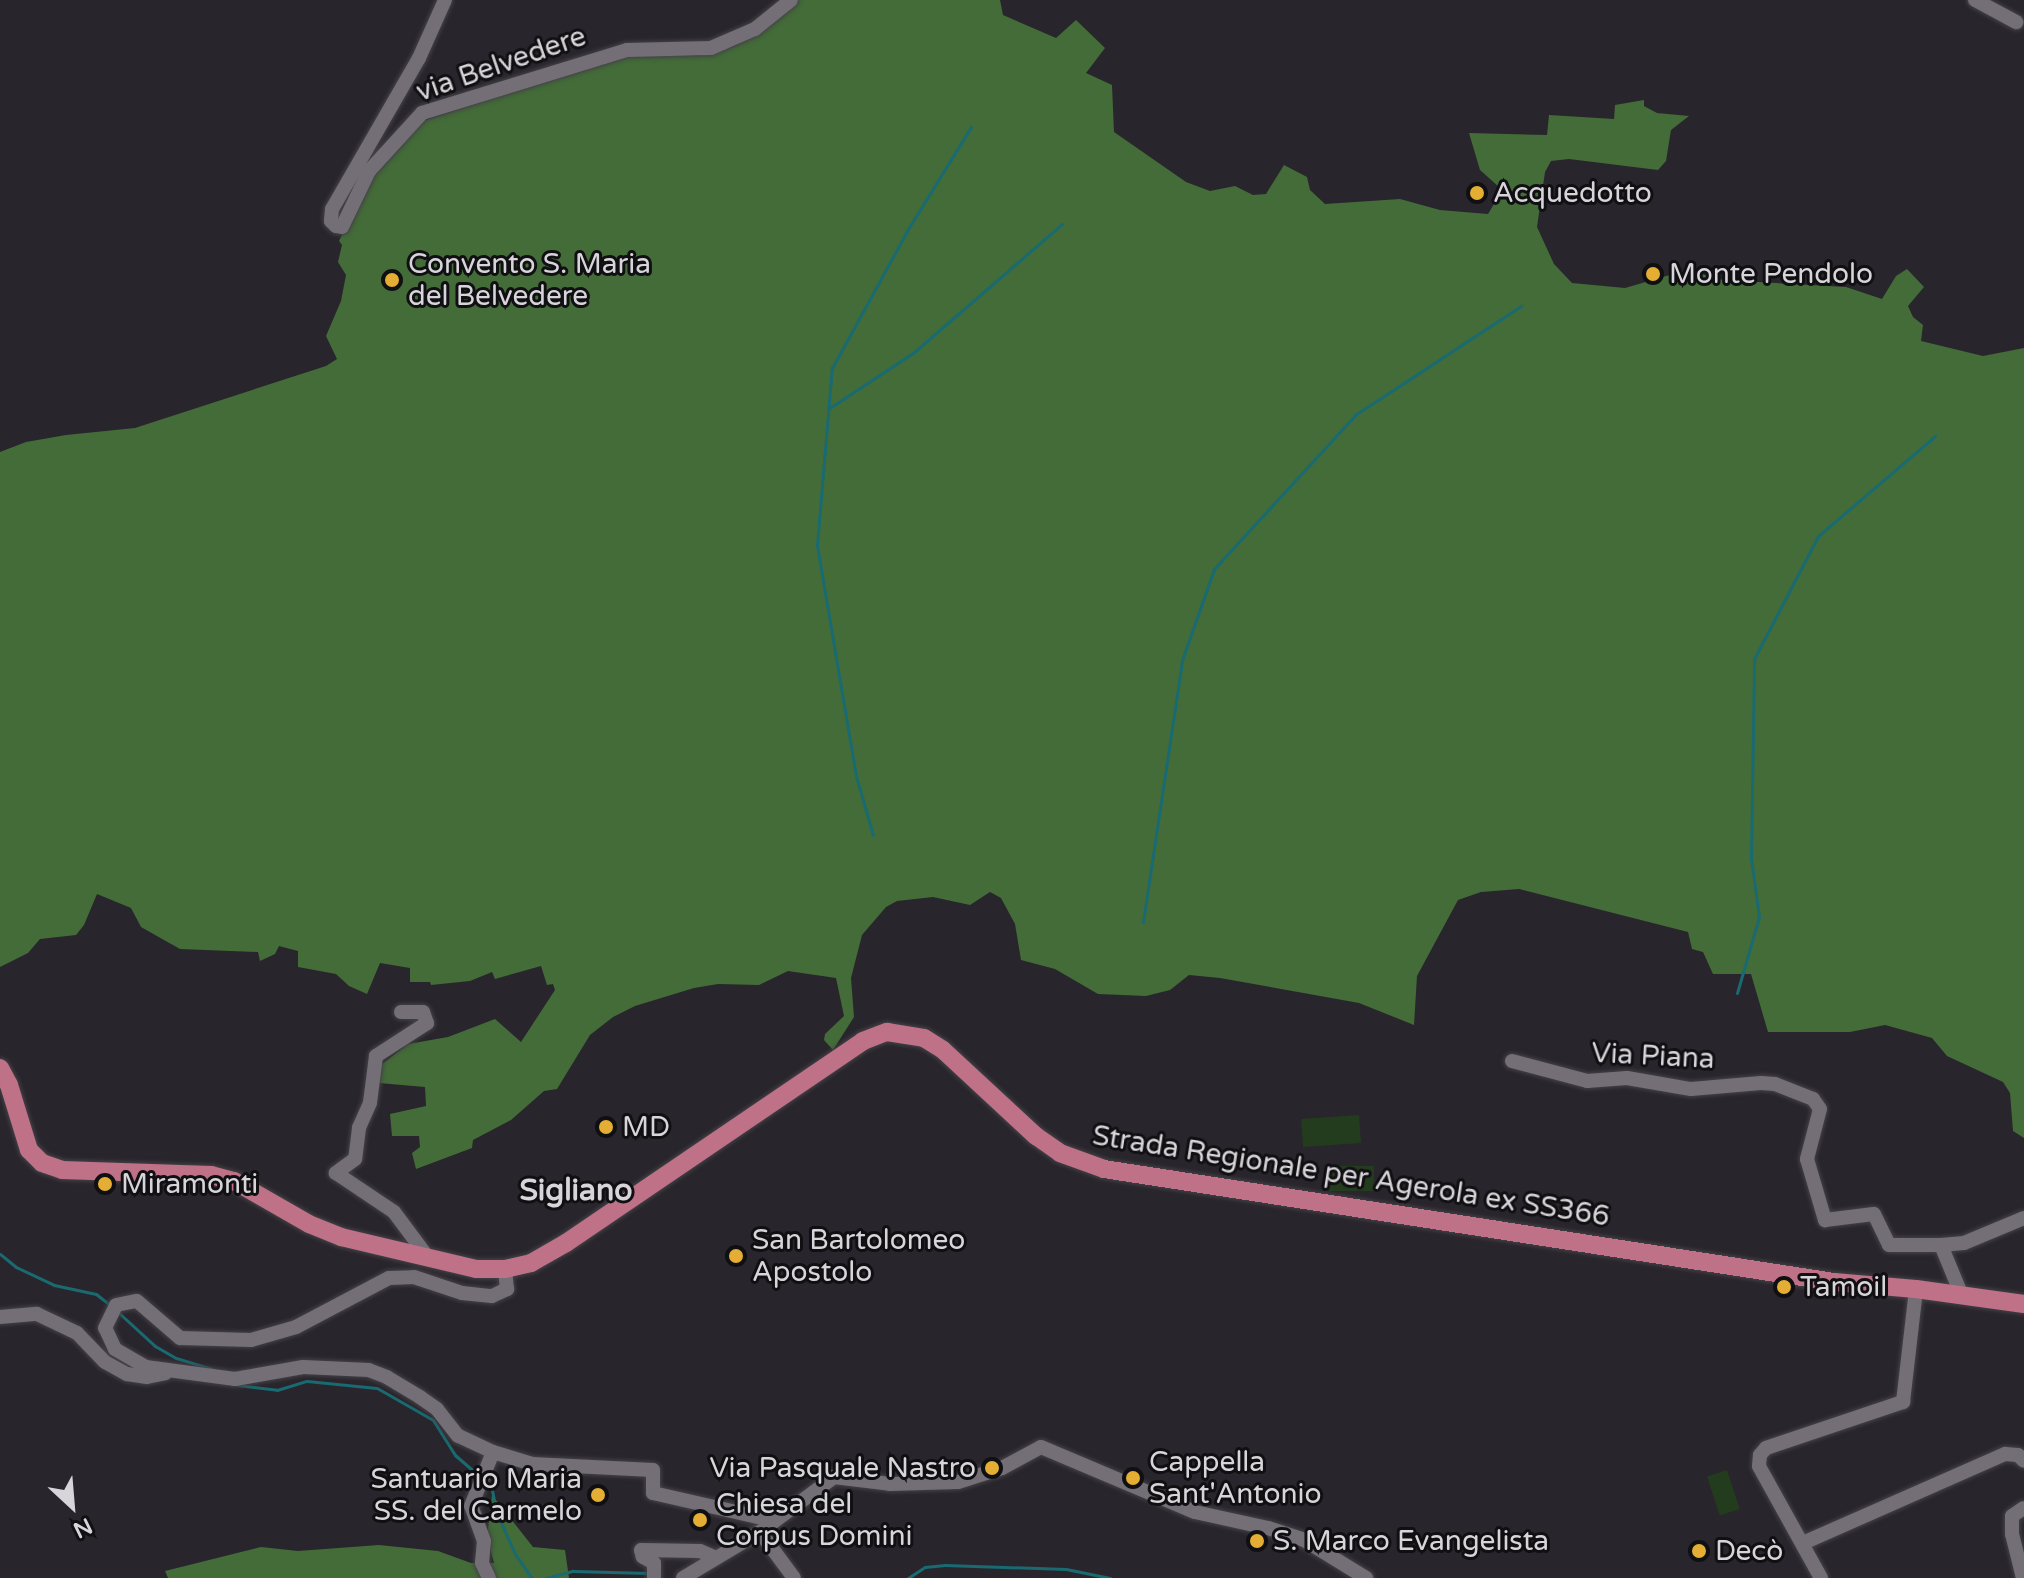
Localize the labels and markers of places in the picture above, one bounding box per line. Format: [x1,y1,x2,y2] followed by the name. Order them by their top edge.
[1493,176,1652,210] place label: Acquedotto
[1468,184,1486,202] marker: Acquedotto
[408,247,651,313] place label: Convento S. Maria del Belvedere
[1669,257,1873,291] place label: Monte Pendolo
[1644,265,1662,283] marker: Monte Pendolo
[383,271,401,289] marker: Convento S. Maria del Belvedere
[622,1110,670,1144] place label: MD
[597,1118,615,1136] marker: MD
[121,1167,258,1201] place label: Miramonti
[96,1175,114,1193] marker: Miramonti
[752,1223,965,1289] place label: San Bartolomeo Apostolo
[727,1247,745,1265] marker: San Bartolomeo Apostolo
[1800,1270,1887,1304] place label: Tamoil
[1775,1278,1793,1296] marker: Tamoil
[1149,1445,1322,1511] place label: Cappella Sant'Antonio
[709,1451,976,1485] place label: Via Pasquale Nastro
[983,1459,1001,1477] marker: Via Pasquale Nastro
[371,1462,582,1528] place label: Santuario Maria SS. del Carmelo
[1124,1469,1142,1487] marker: Cappella Sant'Antonio
[589,1486,607,1504] marker: Santuario Maria SS. del Carmelo
[716,1487,912,1553] place label: Chiesa del Corpus Domini
[691,1511,709,1529] marker: Chiesa del Corpus Domini
[1273,1524,1549,1558] place label: S. Marco Evangelista
[1248,1532,1266,1550] marker: S. Marco Evangelista
[1715,1534,1783,1568] place label: Decò
[1690,1542,1708,1560] marker: Decò

